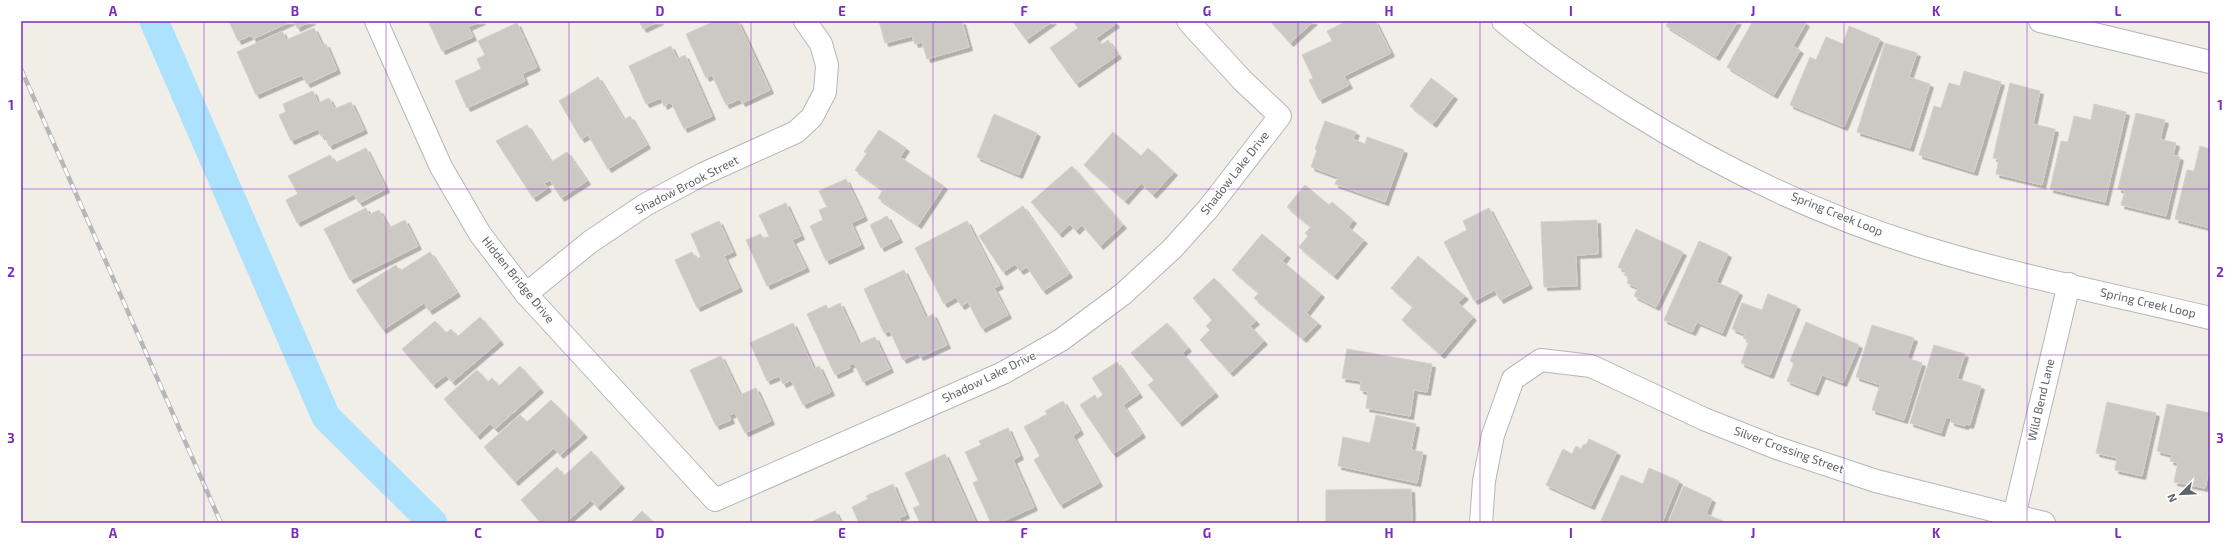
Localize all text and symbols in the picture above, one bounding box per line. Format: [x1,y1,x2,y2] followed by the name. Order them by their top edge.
[109,3,118,19] text: A
[291,3,299,19] text: B
[474,3,482,19] text: C
[656,3,665,19] text: D
[838,3,846,19] text: E
[1020,3,1028,19] text: F
[1203,3,1211,19] text: G
[1385,3,1394,19] text: H
[1569,3,1573,19] text: I
[1751,3,1755,19] text: J
[1932,3,1941,19] text: K
[2115,3,2122,19] text: L
[8,97,14,113] text: 1
[2217,97,2223,113] text: 1
[1197,128,1271,217] street label: Shadow Lake Drive
[633,152,741,216] street label: Shadow Brook Street
[1790,188,1885,238] street label: Spring Creek Loop
[480,233,558,325] street label: Hidden Bridge Drive
[7,264,15,280] text: 2
[2216,264,2224,280] text: 2
[2099,284,2197,320] street label: Spring Creek Loop
[939,347,1038,405] street label: Shadow Lake Drive
[2024,357,2056,442] street label: Wild Bend Lane
[1732,423,1847,476] street label: Silver Crossing Street
[7,430,15,446] text: 3
[2216,430,2224,446] text: 3
[2161,474,2201,514] north arrow
[2164,492,2179,505] text: N
[109,525,118,541] text: A
[291,525,299,541] text: B
[474,525,482,541] text: C
[656,525,665,541] text: D
[838,525,846,541] text: E
[1020,525,1028,541] text: F
[1203,525,1211,541] text: G
[1385,525,1394,541] text: H
[1569,525,1573,541] text: I
[1751,525,1755,541] text: J
[1932,525,1941,541] text: K
[2115,525,2122,541] text: L

